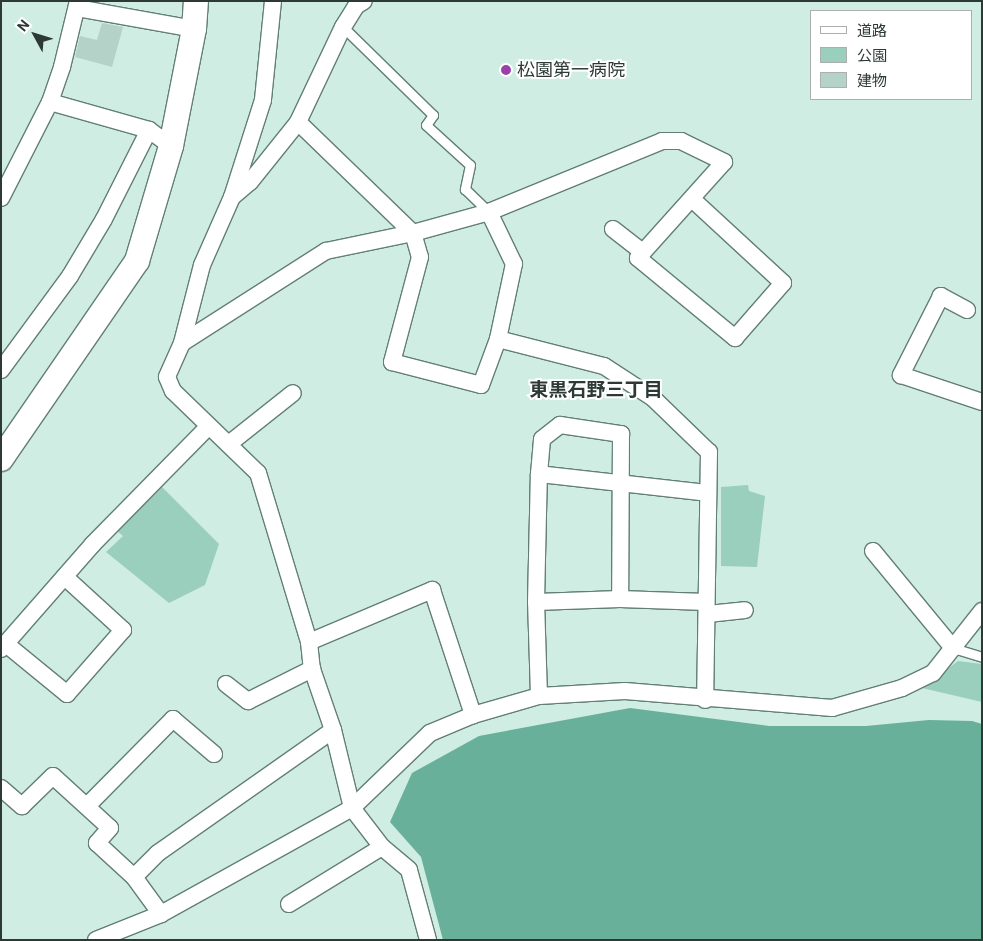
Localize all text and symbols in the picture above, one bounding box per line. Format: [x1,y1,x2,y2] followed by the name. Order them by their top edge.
[10,10,60,60] north arrow
[810,10,973,100] legend
[14,17,33,34] text: N
[857,22,887,40] text: 道路
[857,47,887,65] text: 公園
[517,59,625,81] place label: 松園第一病院
[499,63,513,77] marker: 松園第一病院
[857,72,887,90] text: 建物
[530,379,662,401] district label: 東黒石野三丁目

